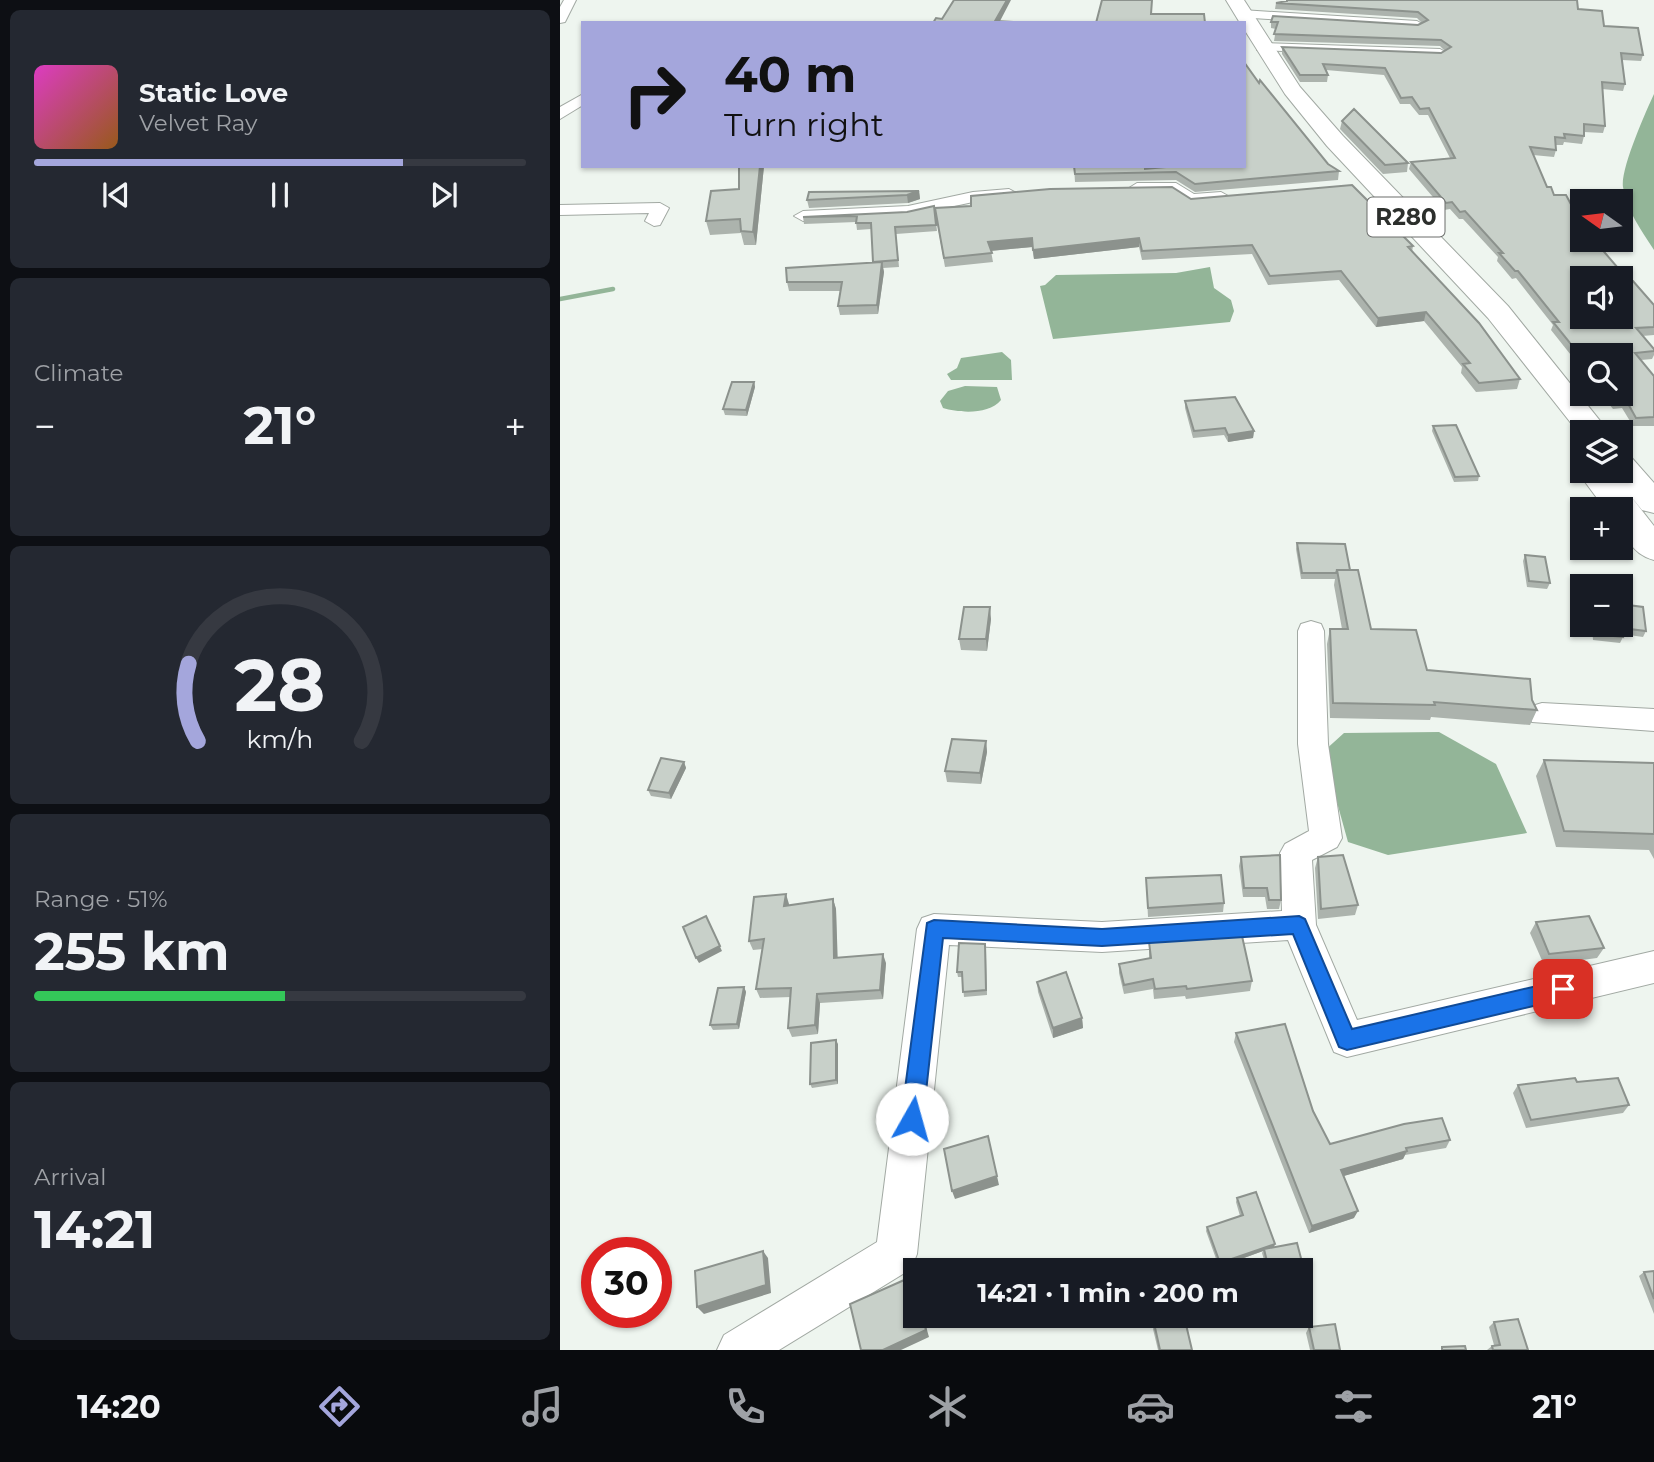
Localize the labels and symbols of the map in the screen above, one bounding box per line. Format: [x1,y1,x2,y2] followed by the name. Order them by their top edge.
[1570,189,1633,252] north arrow
[1368,198,1444,236] road number: R280
[1533,959,1593,1019] pin
[875,1082,949,1156] position arrow
[581,1237,672,1328] speed limit sign: 30

